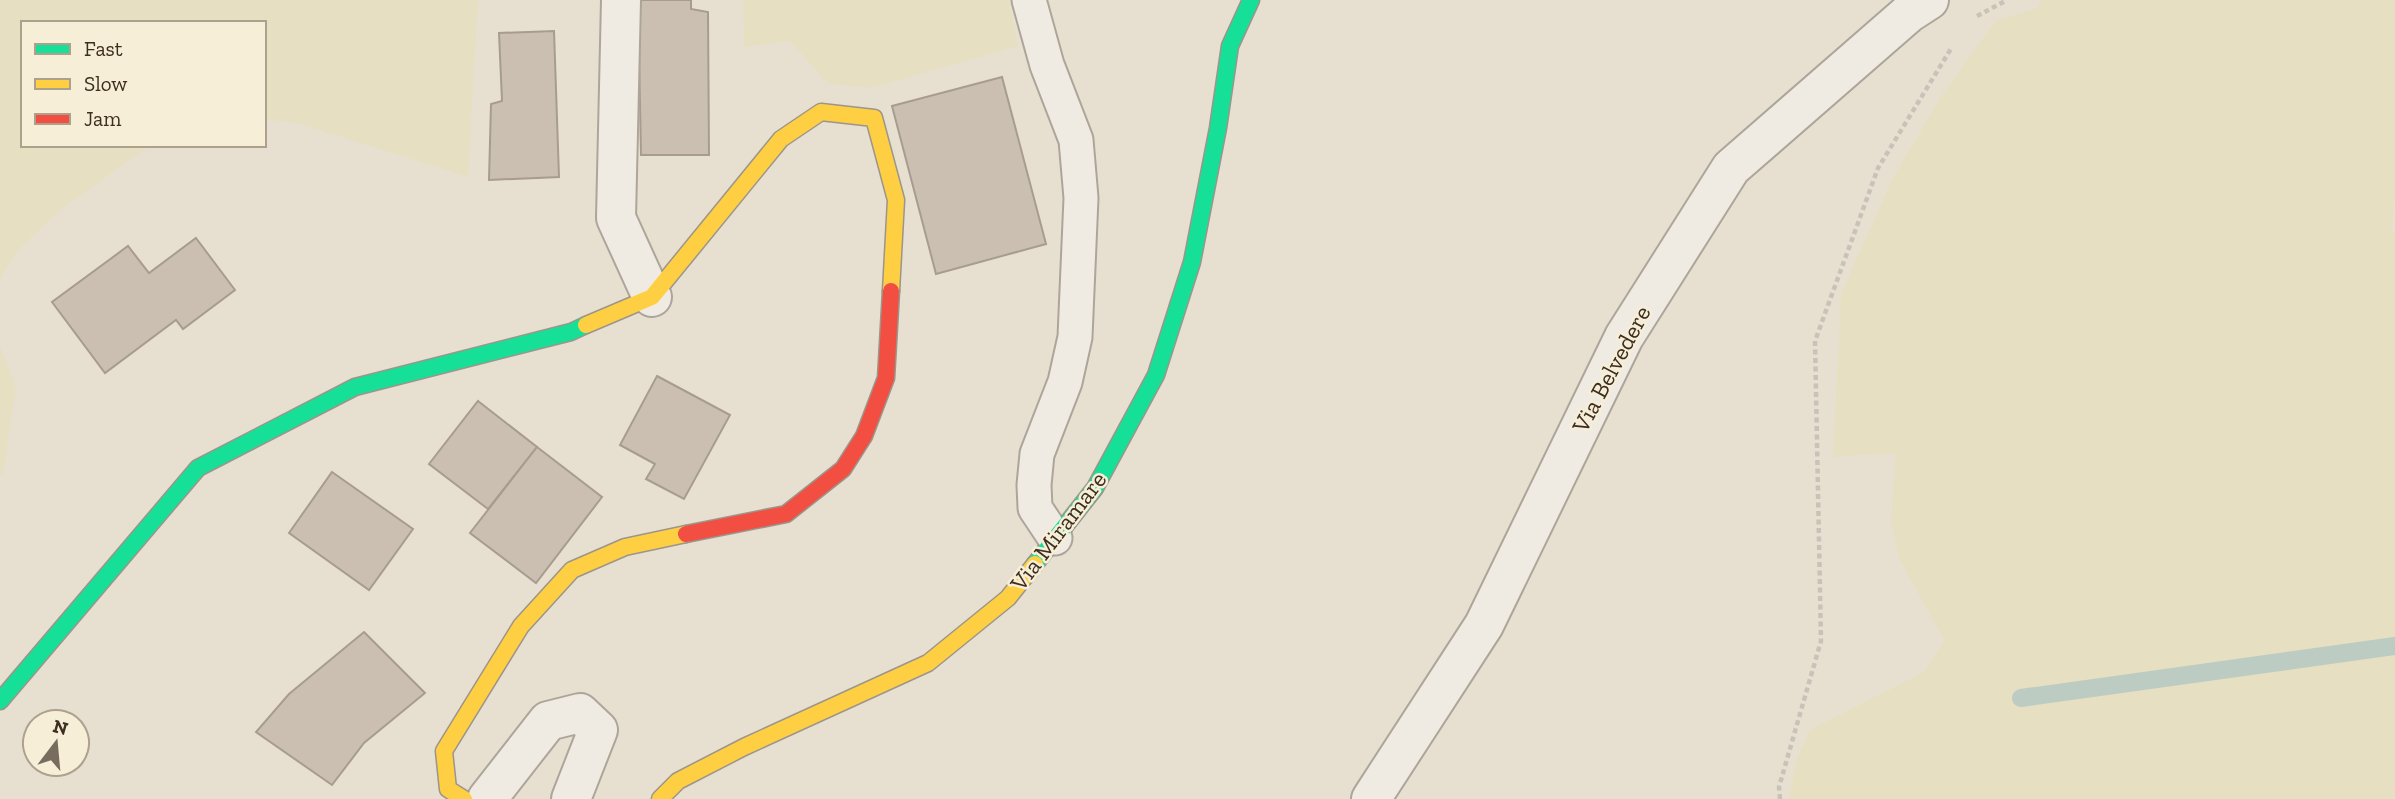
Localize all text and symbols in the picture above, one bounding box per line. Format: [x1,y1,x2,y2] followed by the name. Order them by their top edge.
[21,21,266,147] legend
[84,36,123,61] text: Fast
[84,71,127,96] text: Slow
[84,106,121,131] text: Jam
[1565,301,1657,438] street label: Via Belvedere
[1003,466,1112,597] street label: Via Miramare
[21,708,91,778] north arrow
[50,714,71,740] text: N

